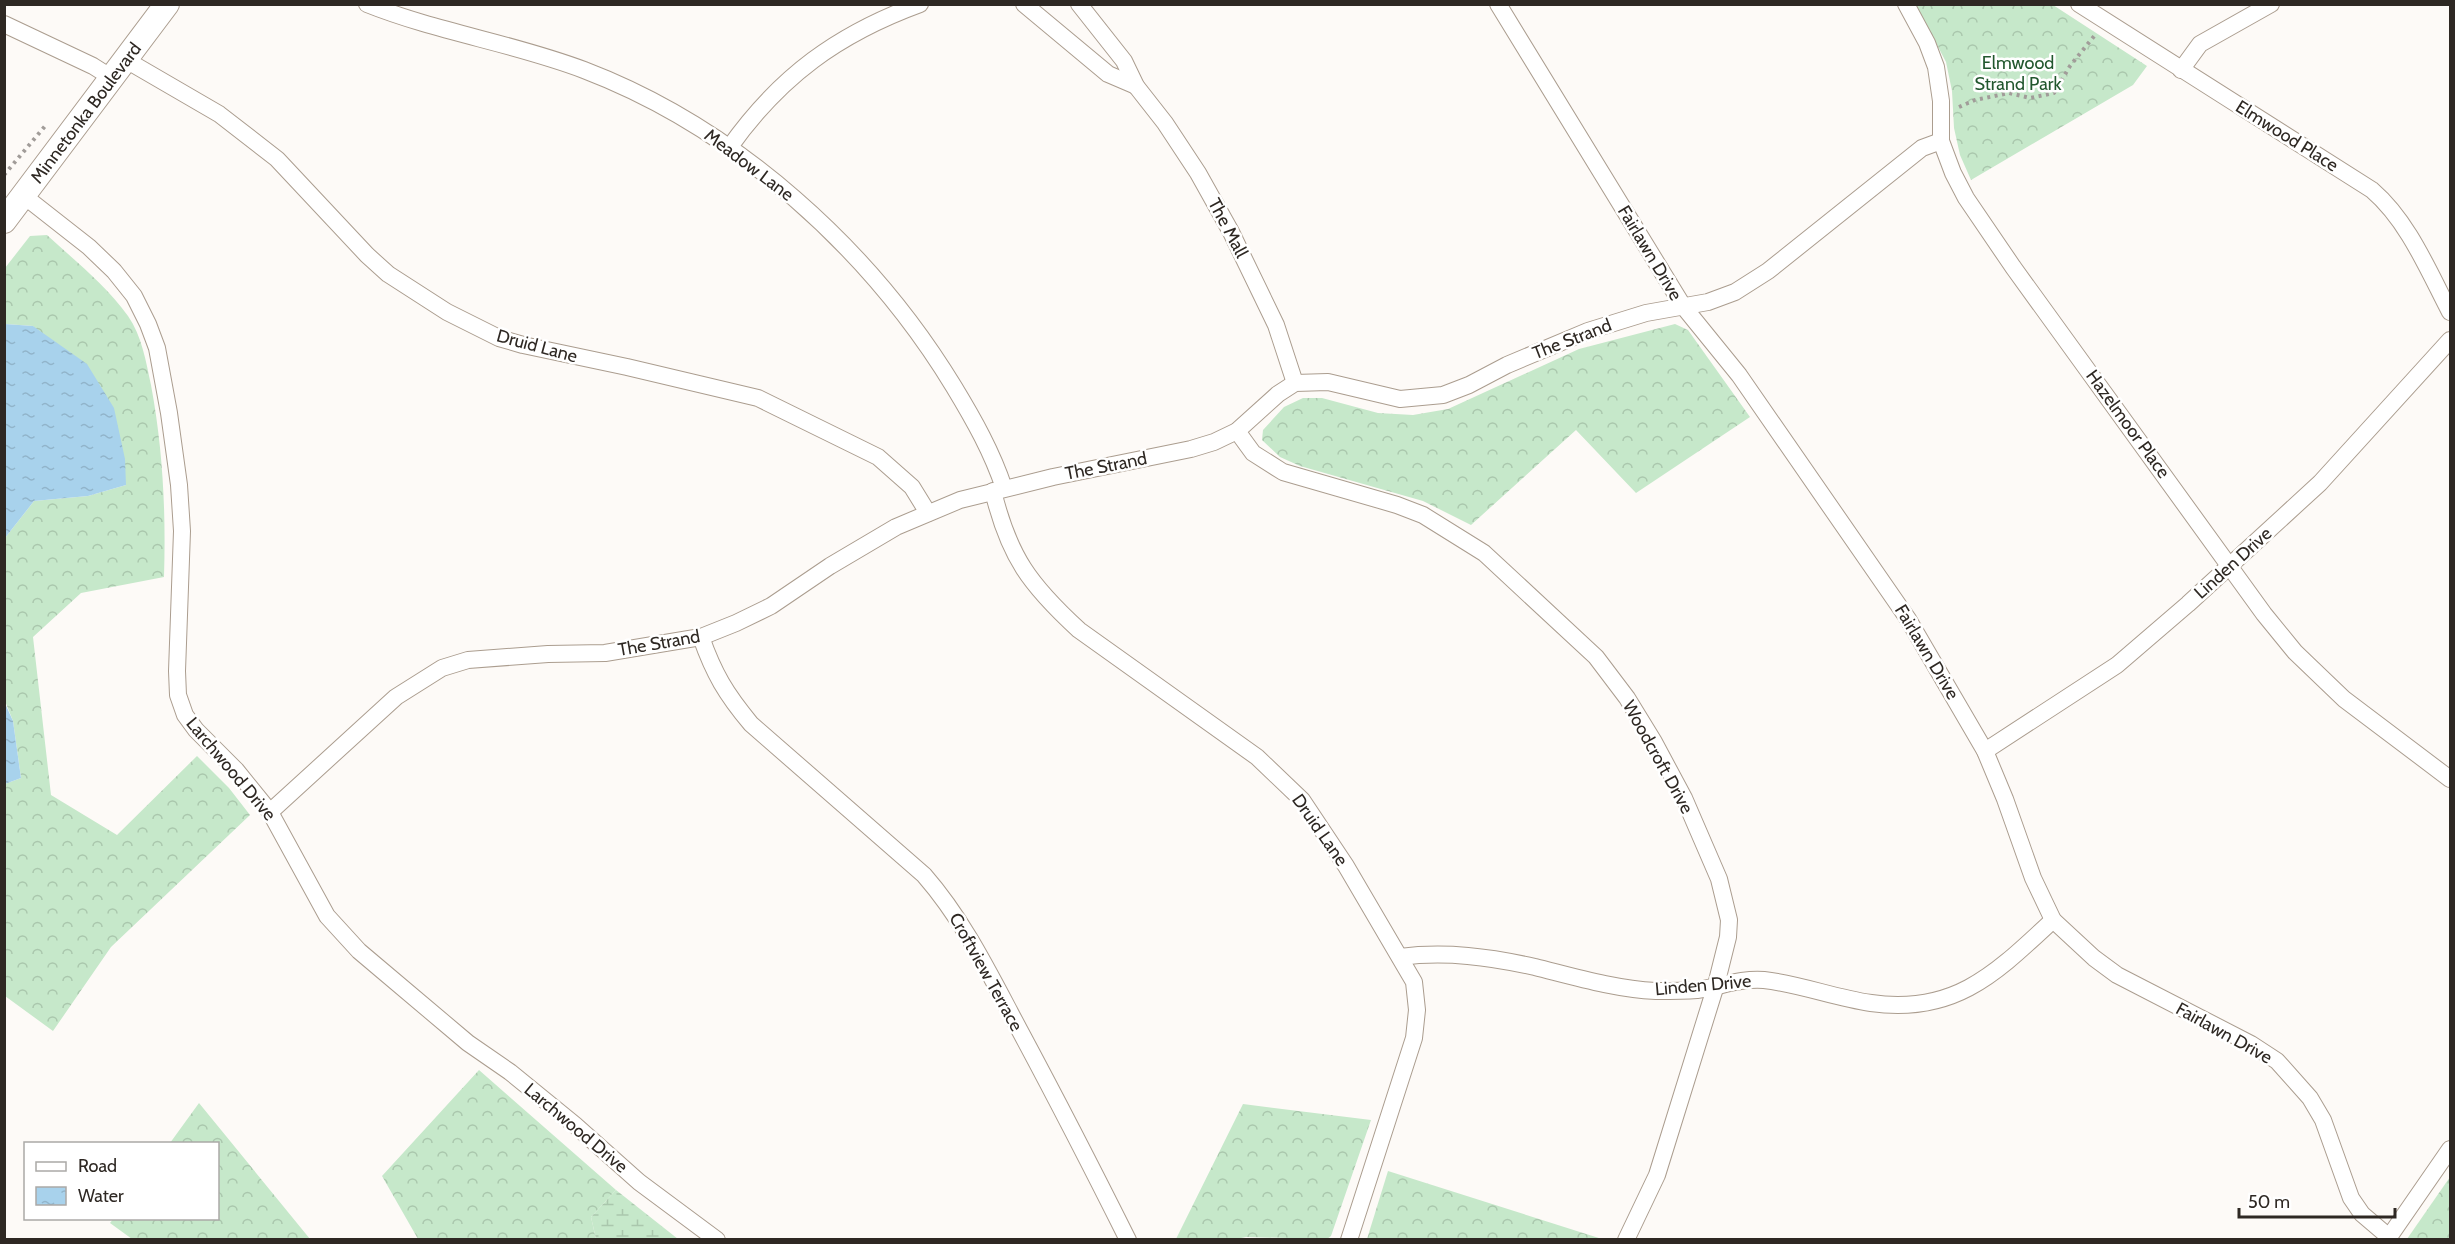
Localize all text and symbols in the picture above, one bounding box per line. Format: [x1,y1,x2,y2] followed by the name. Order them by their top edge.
[26,38,146,188] street label: Minnetonka Boulevard
[1974,52,2062,95] park label: Elmwood Strand Park
[2232,96,2342,176] street label: Elmwood Place
[700,124,798,206] street label: Meadow Lane
[1203,195,1253,262] street label: The Mall
[1613,202,1687,304] street label: Fairlawn Drive
[1529,314,1615,364] street label: The Strand
[494,325,580,367] street label: Druid Lane
[2081,366,2175,482] street label: Hazelmoor Place
[1063,447,1149,485] street label: The Strand
[2190,523,2276,603] street label: Linden Drive
[1890,601,1964,703] street label: Fairlawn Drive
[616,625,702,661] street label: The Strand
[1618,697,1698,817] street label: Woodcroft Drive
[181,713,281,825] street label: Larchwood Drive
[1287,790,1353,870] street label: Druid Lane
[944,909,1028,1035] street label: Croftview Terrace
[1654,970,1752,1000] street label: Linden Drive
[2172,998,2276,1068] street label: Fairlawn Drive
[520,1078,632,1178] street label: Larchwood Drive
[24,1142,219,1220] legend
[78,1155,117,1177] text: Road
[2239,1181,2395,1219] scale bar
[78,1185,124,1207] text: Water
[2248,1191,2290,1213] text: 50 m

